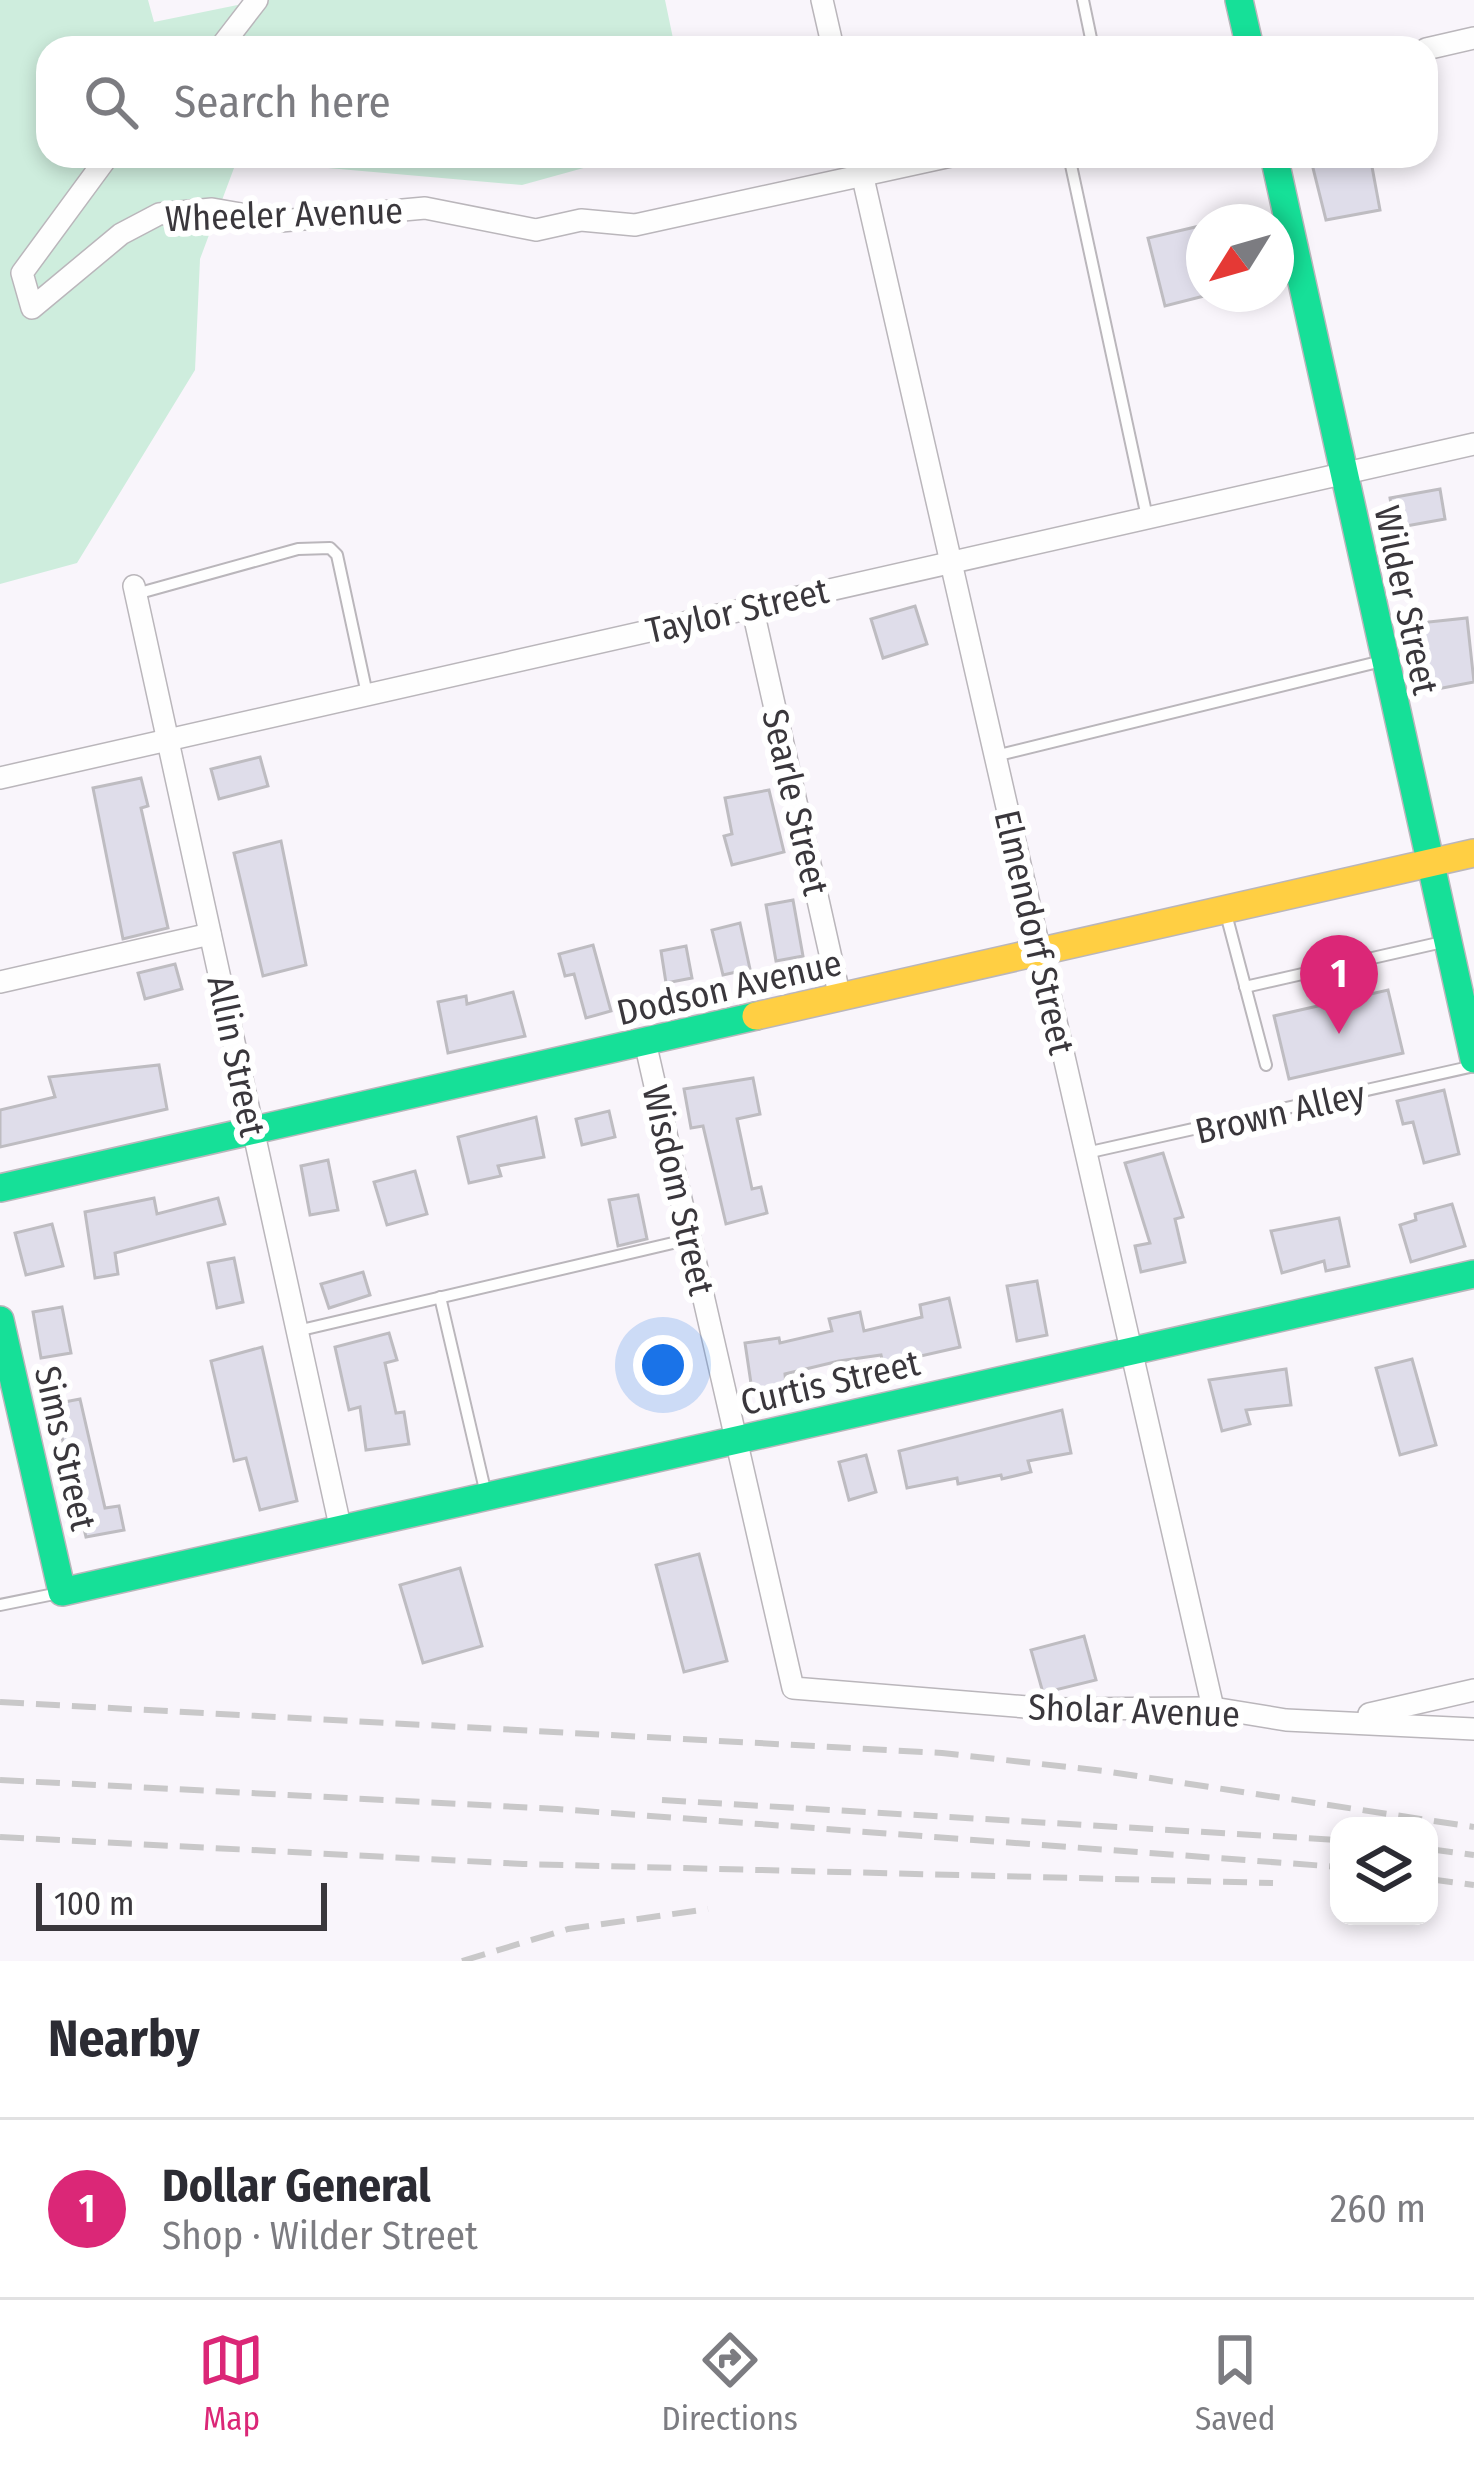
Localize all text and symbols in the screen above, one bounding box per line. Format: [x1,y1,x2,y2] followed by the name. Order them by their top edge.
[36,36,1438,168] search box
[78,69,144,135] icon: search
[174,75,391,129] text: Search here
[164,189,404,241] street label: Wheeler Avenue
[1186,204,1294,312] north arrow
[1365,502,1448,699] street label: Wilder Street
[642,569,833,653] street label: Taylor Street
[752,705,838,900] street label: Searle Street
[985,806,1084,1059] street label: Elmendorf Street
[1300,935,1378,1034] pin: 1
[613,941,846,1035] street label: Dodson Avenue
[198,972,275,1141] street label: Allin Street
[1191,1072,1369,1154] street label: Brown Alley
[632,1081,724,1300] street label: Wisdom Street
[633,1335,693,1395] your location
[736,1341,924,1425] street label: Curtis Street
[25,1362,105,1535] street label: Sims Street
[1027,1685,1241,1737] street label: Sholar Avenue
[1330,1817,1438,1925] map controls
[1330,1817,1438,1925] button: layers
[36,1877,327,1930] scale bar
[54,1884,134,1924] text: 100 m
[48,2008,200,2070] text: Nearby
[162,2159,430,2213] text: Dollar General
[79,2186,95,2232] text: 1
[1330,2186,1426,2232] text: 260 m
[162,2213,478,2259] text: Shop · Wilder Street
[198,2327,264,2439] tab: Map
[661,2327,798,2439] tab: Directions
[1195,2327,1275,2439] tab: Saved

